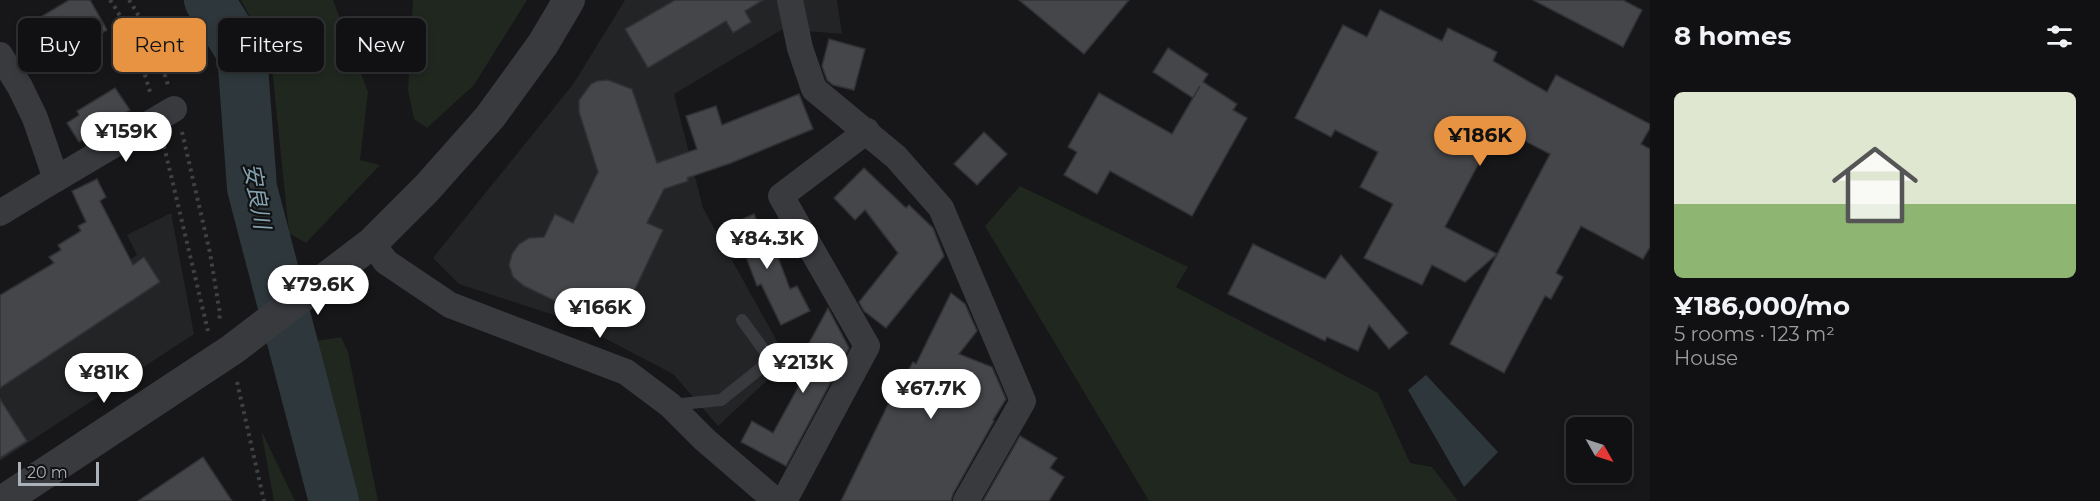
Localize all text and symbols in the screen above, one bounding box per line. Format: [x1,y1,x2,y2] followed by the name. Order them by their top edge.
[18,18,101,72] chip: Buy
[113,18,206,72] chip: Rent
[218,18,324,72] chip: Filters
[336,18,426,72] chip: New
[1674,20,1791,52] text: 8 homes
[2043,20,2076,53] icon: filters
[84,112,168,163] pin: ¥159K
[1438,116,1522,167] pin: ¥186K
[95,119,157,143] text: ¥159K
[1448,123,1512,147] text: ¥186K
[1821,131,1929,239] icon: home
[238,161,276,233] water label: 安良川
[718,219,816,270] pin: ¥84.3K
[730,226,804,250] text: ¥84.3K
[269,265,367,316] pin: ¥79.6K
[282,272,354,296] text: ¥79.6K
[558,288,642,339] pin: ¥166K
[1674,290,1850,322] text: ¥186,000/mo
[568,295,632,319] text: ¥166K
[1674,322,1835,346] text: 5 rooms · 123 m²
[761,343,845,394] pin: ¥213K
[1674,346,1738,370] text: House
[773,350,834,374] text: ¥213K
[68,353,140,404] pin: ¥81K
[79,360,129,384] text: ¥81K
[882,369,980,420] pin: ¥67.7K
[896,376,966,400] text: ¥67.7K
[1566,417,1632,483] north arrow
[1566,417,1632,483] map controls
[18,459,99,486] scale bar
[27,463,68,482] text: 20 m

